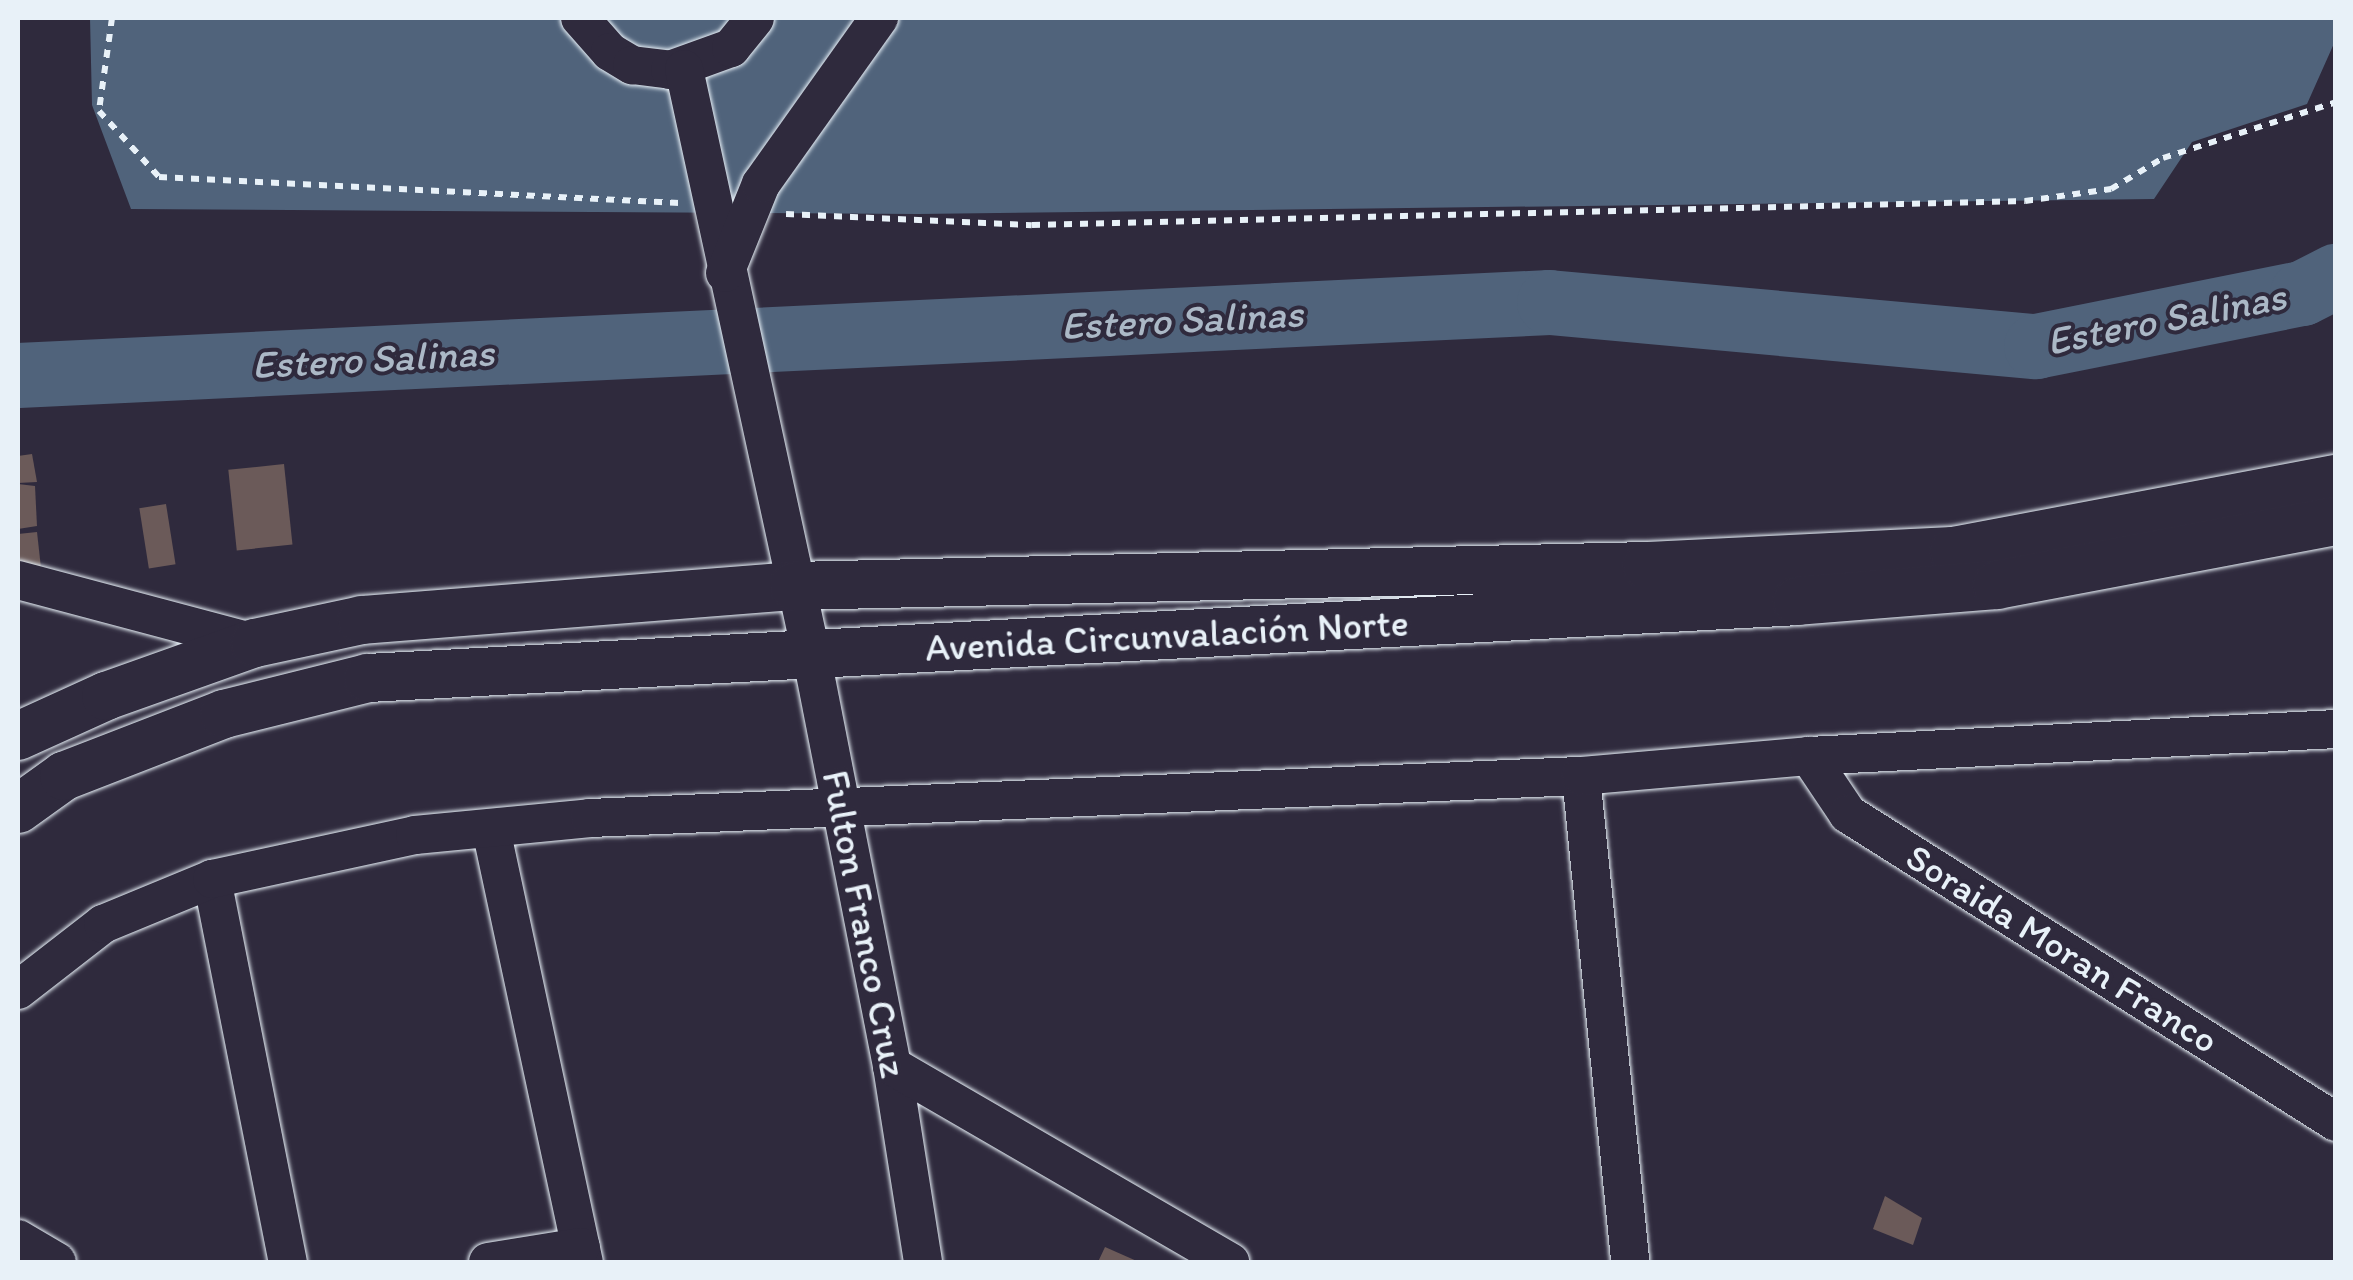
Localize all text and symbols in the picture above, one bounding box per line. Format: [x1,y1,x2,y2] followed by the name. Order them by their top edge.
[2042,271,2290,365] water label: Estero Salinas
[1059,289,1305,349] water label: Estero Salinas
[250,328,496,388] water label: Estero Salinas
[924,601,1410,671] street label: Avenida Circunvalación Norte
[812,767,916,1081] street label: Fulton Franco Cruz
[1899,835,2225,1063] street label: Soraida Moran Franco

